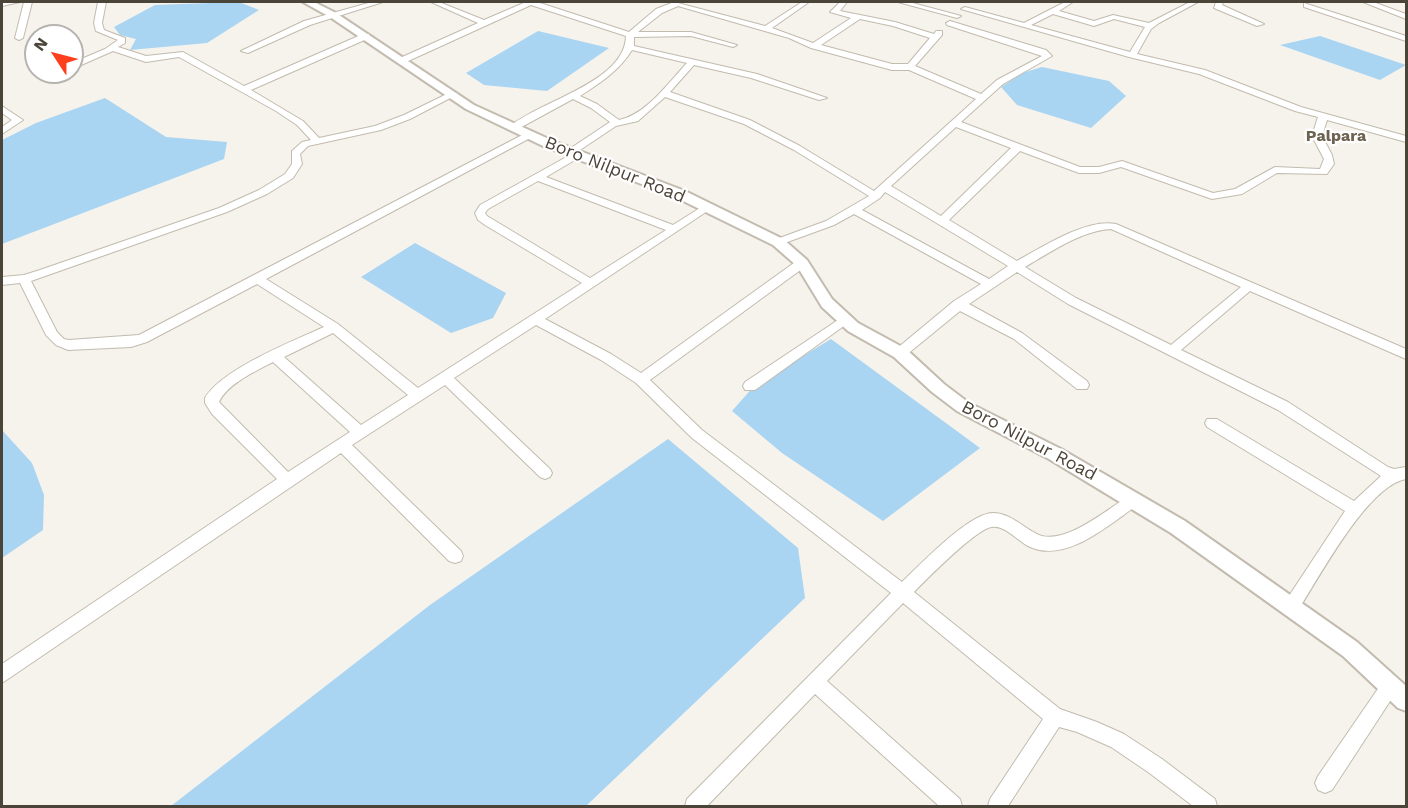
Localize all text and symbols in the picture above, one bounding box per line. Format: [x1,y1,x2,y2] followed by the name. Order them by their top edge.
[24,24,84,84] north arrow
[29,34,52,55] text: N
[1306,126,1366,146] district label: Palpara
[541,132,689,208] street label: Boro Nilpur Road
[958,396,1100,486] street label: Boro Nilpur Road

